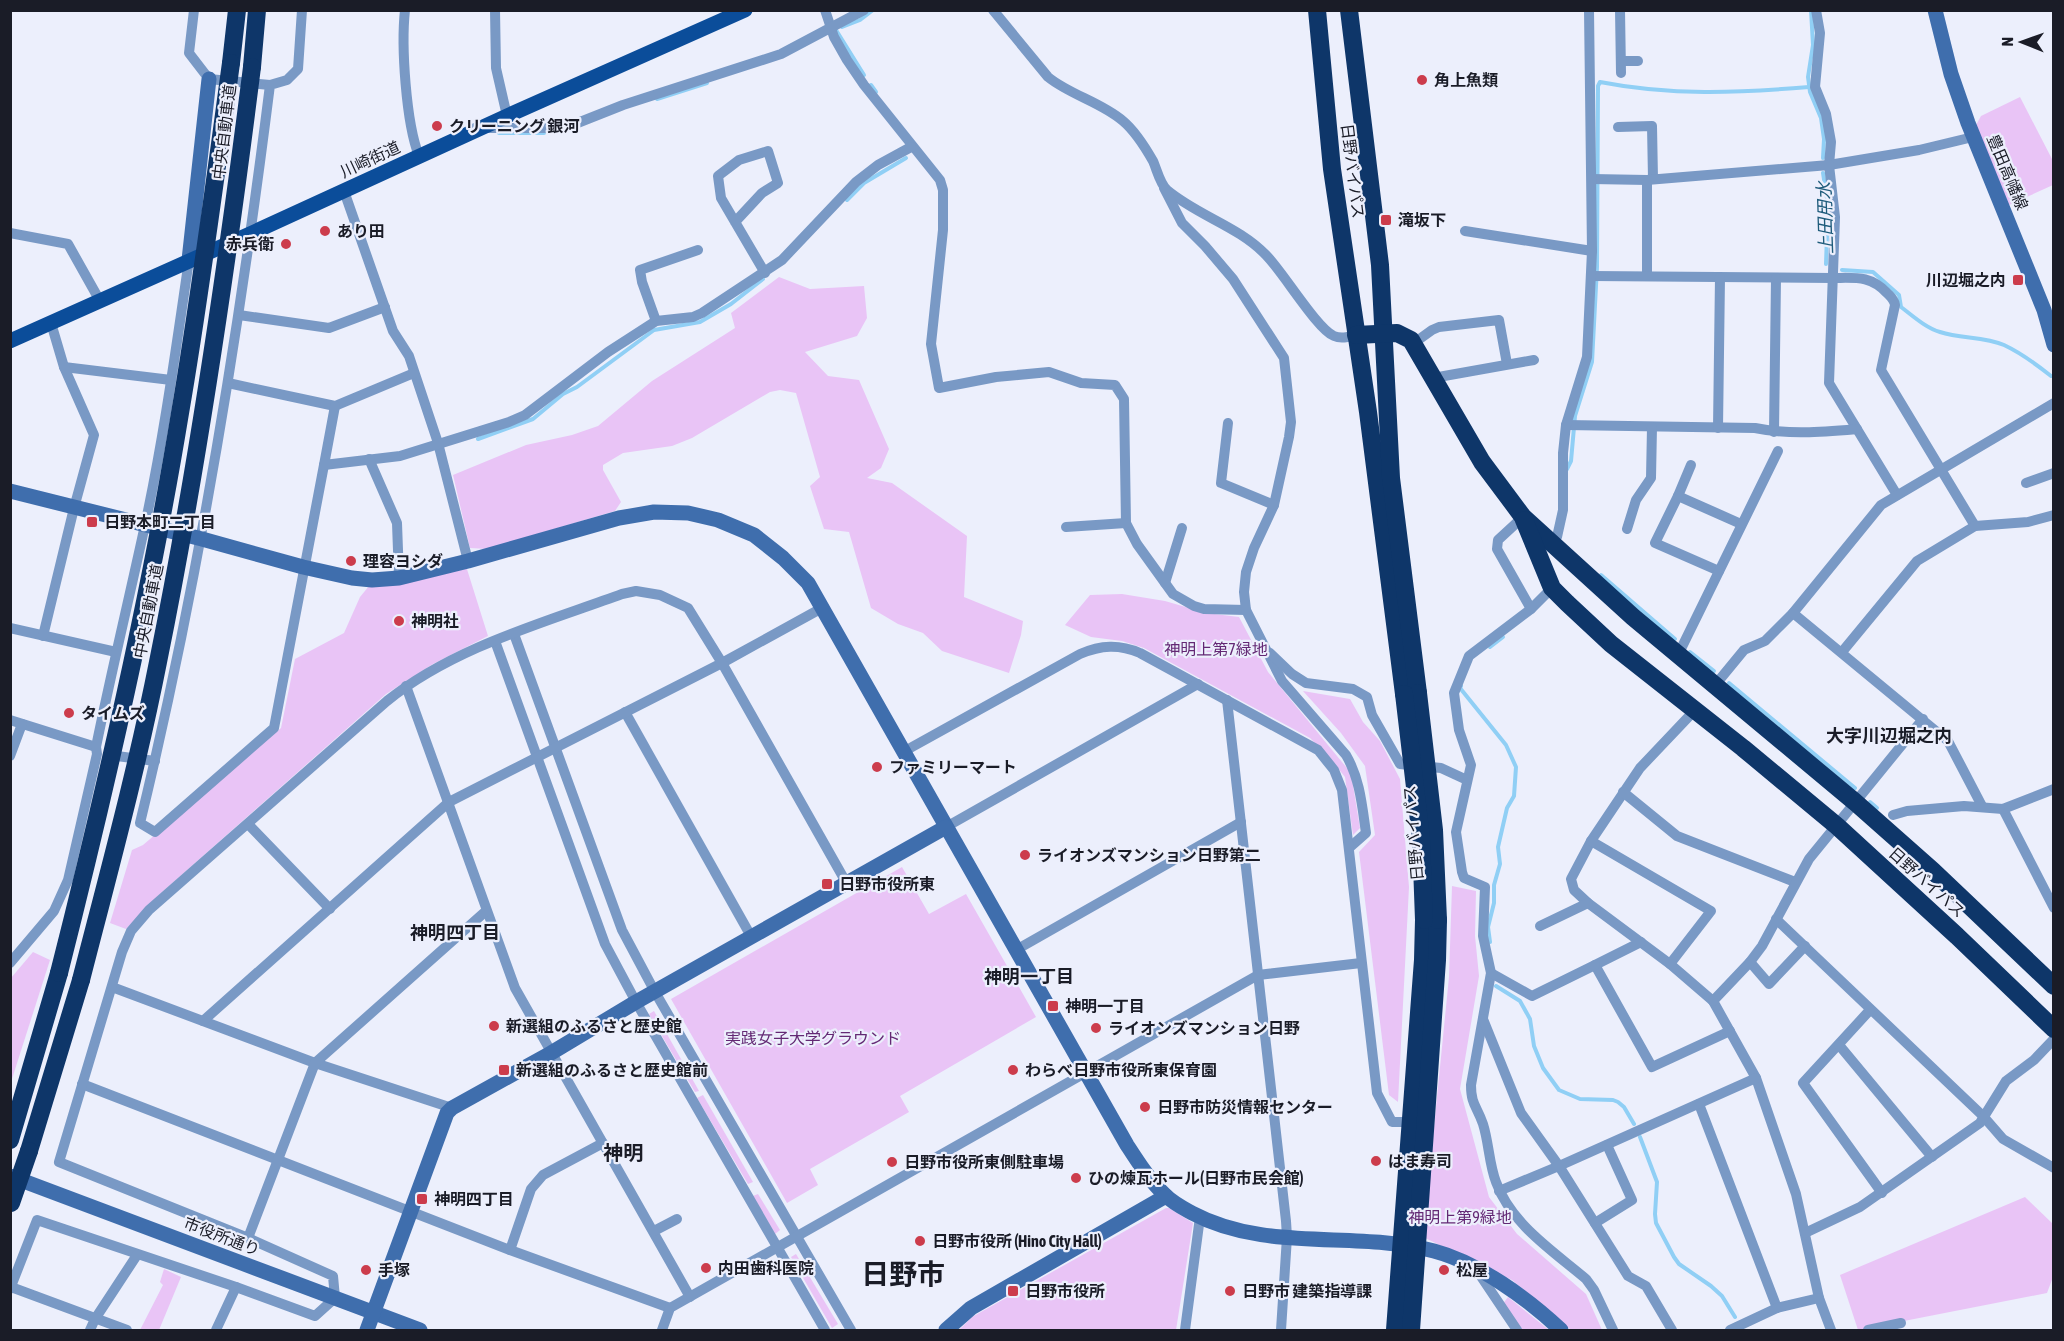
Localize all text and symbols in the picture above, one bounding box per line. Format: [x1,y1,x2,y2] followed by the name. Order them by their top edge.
[1992,12,2052,72] north arrow
[1998,37,2016,47] text: N
[1434,71,1498,89] place label: 角上魚類
[1415,73,1429,87] marker: 角上魚類
[209,83,239,181] street label: 中央自動車道
[449,117,579,135] place label: クリーニング 銀河
[430,119,444,133] marker: クリーニング 銀河
[1338,122,1368,220] street label: 日野バイパス
[1984,132,2032,212] street label: 豊田高幡線
[337,137,403,181] street label: 川崎街道
[1813,180,1837,254] water label: 上田用水
[1398,211,1446,229] place label: 滝坂下
[1379,213,1393,227] marker: 滝坂下
[337,222,385,240] place label: あり田
[318,224,332,238] marker: あり田
[226,235,274,253] place label: 赤兵衛
[279,237,293,251] marker: 赤兵衛
[1926,271,2006,289] place label: 川辺堀之内
[2011,273,2025,287] marker: 川辺堀之内
[104,513,216,531] place label: 日野本町二丁目
[85,515,99,529] marker: 日野本町二丁目
[363,552,443,570] place label: 理容ヨシダ
[344,554,358,568] marker: 理容ヨシダ
[130,562,166,660] street label: 中央自動車道
[411,612,459,630] place label: 神明社
[392,614,406,628] marker: 神明社
[1164,640,1268,658] park label: 神明上第7緑地
[81,704,145,722] place label: タイムズ
[62,706,76,720] marker: タイムズ
[1826,725,1952,746] district label: 大字川辺堀之内
[889,758,1017,776] place label: ファミリーマート
[870,760,884,774] marker: ファミリーマート
[1400,785,1426,881] street label: 日野バイパス
[1885,843,1969,921] street label: 日野バイパス
[1037,846,1261,864] place label: ライオンズマンション日野第二
[1018,848,1032,862] marker: ライオンズマンション日野第二
[839,875,935,893] place label: 日野市役所東
[820,877,834,891] marker: 日野市役所東
[410,922,500,943] district label: 神明四丁目
[984,966,1074,987] district label: 神明一丁目
[1065,997,1145,1015] place label: 神明一丁目
[1046,999,1060,1013] marker: 神明一丁目
[506,1017,682,1035] place label: 新選組のふるさと歴史館
[487,1019,501,1033] marker: 新選組のふるさと歴史館
[1108,1019,1300,1037] place label: ライオンズマンション日野
[1089,1021,1103,1035] marker: ライオンズマンション日野
[725,1029,901,1047] park label: 実践女子大学グラウンド
[516,1061,708,1079] place label: 新選組のふるさと歴史館前
[1025,1061,1217,1079] place label: わらべ日野市役所東保育園
[497,1063,511,1077] marker: 新選組のふるさと歴史館前
[1006,1063,1020,1077] marker: わらべ日野市役所東保育園
[1157,1098,1333,1116] place label: 日野市防災情報センター
[1138,1100,1152,1114] marker: 日野市防災情報センター
[603,1141,643,1164] district label: 神明
[1388,1152,1452,1170] place label: はま寿司
[904,1153,1064,1171] place label: 日野市役所東側駐車場
[1369,1154,1383,1168] marker: はま寿司
[885,1155,899,1169] marker: 日野市役所東側駐車場
[1088,1169,1304,1187] place label: ひの煉瓦ホール(日野市民会館)
[1069,1171,1083,1185] marker: ひの煉瓦ホール(日野市民会館)
[434,1190,514,1208] place label: 神明四丁目
[415,1192,429,1206] marker: 神明四丁目
[1408,1208,1512,1226] park label: 神明上第9緑地
[181,1213,263,1259] street label: 市役所通り
[932,1232,1102,1250] place label: 日野市役所 (Hino City Hall)
[913,1234,927,1248] marker: 日野市役所 (Hino City Hall)
[861,1258,945,1290] district label: 日野市
[718,1259,814,1277] place label: 内田歯科医院
[378,1261,410,1279] place label: 手塚
[699,1261,713,1275] marker: 内田歯科医院
[1456,1261,1488,1279] place label: 松屋
[359,1263,373,1277] marker: 手塚
[1437,1263,1451,1277] marker: 松屋
[1025,1282,1105,1300] place label: 日野市役所
[1242,1282,1372,1300] place label: 日野市 建築指導課
[1006,1284,1020,1298] marker: 日野市役所
[1223,1284,1237,1298] marker: 日野市 建築指導課

